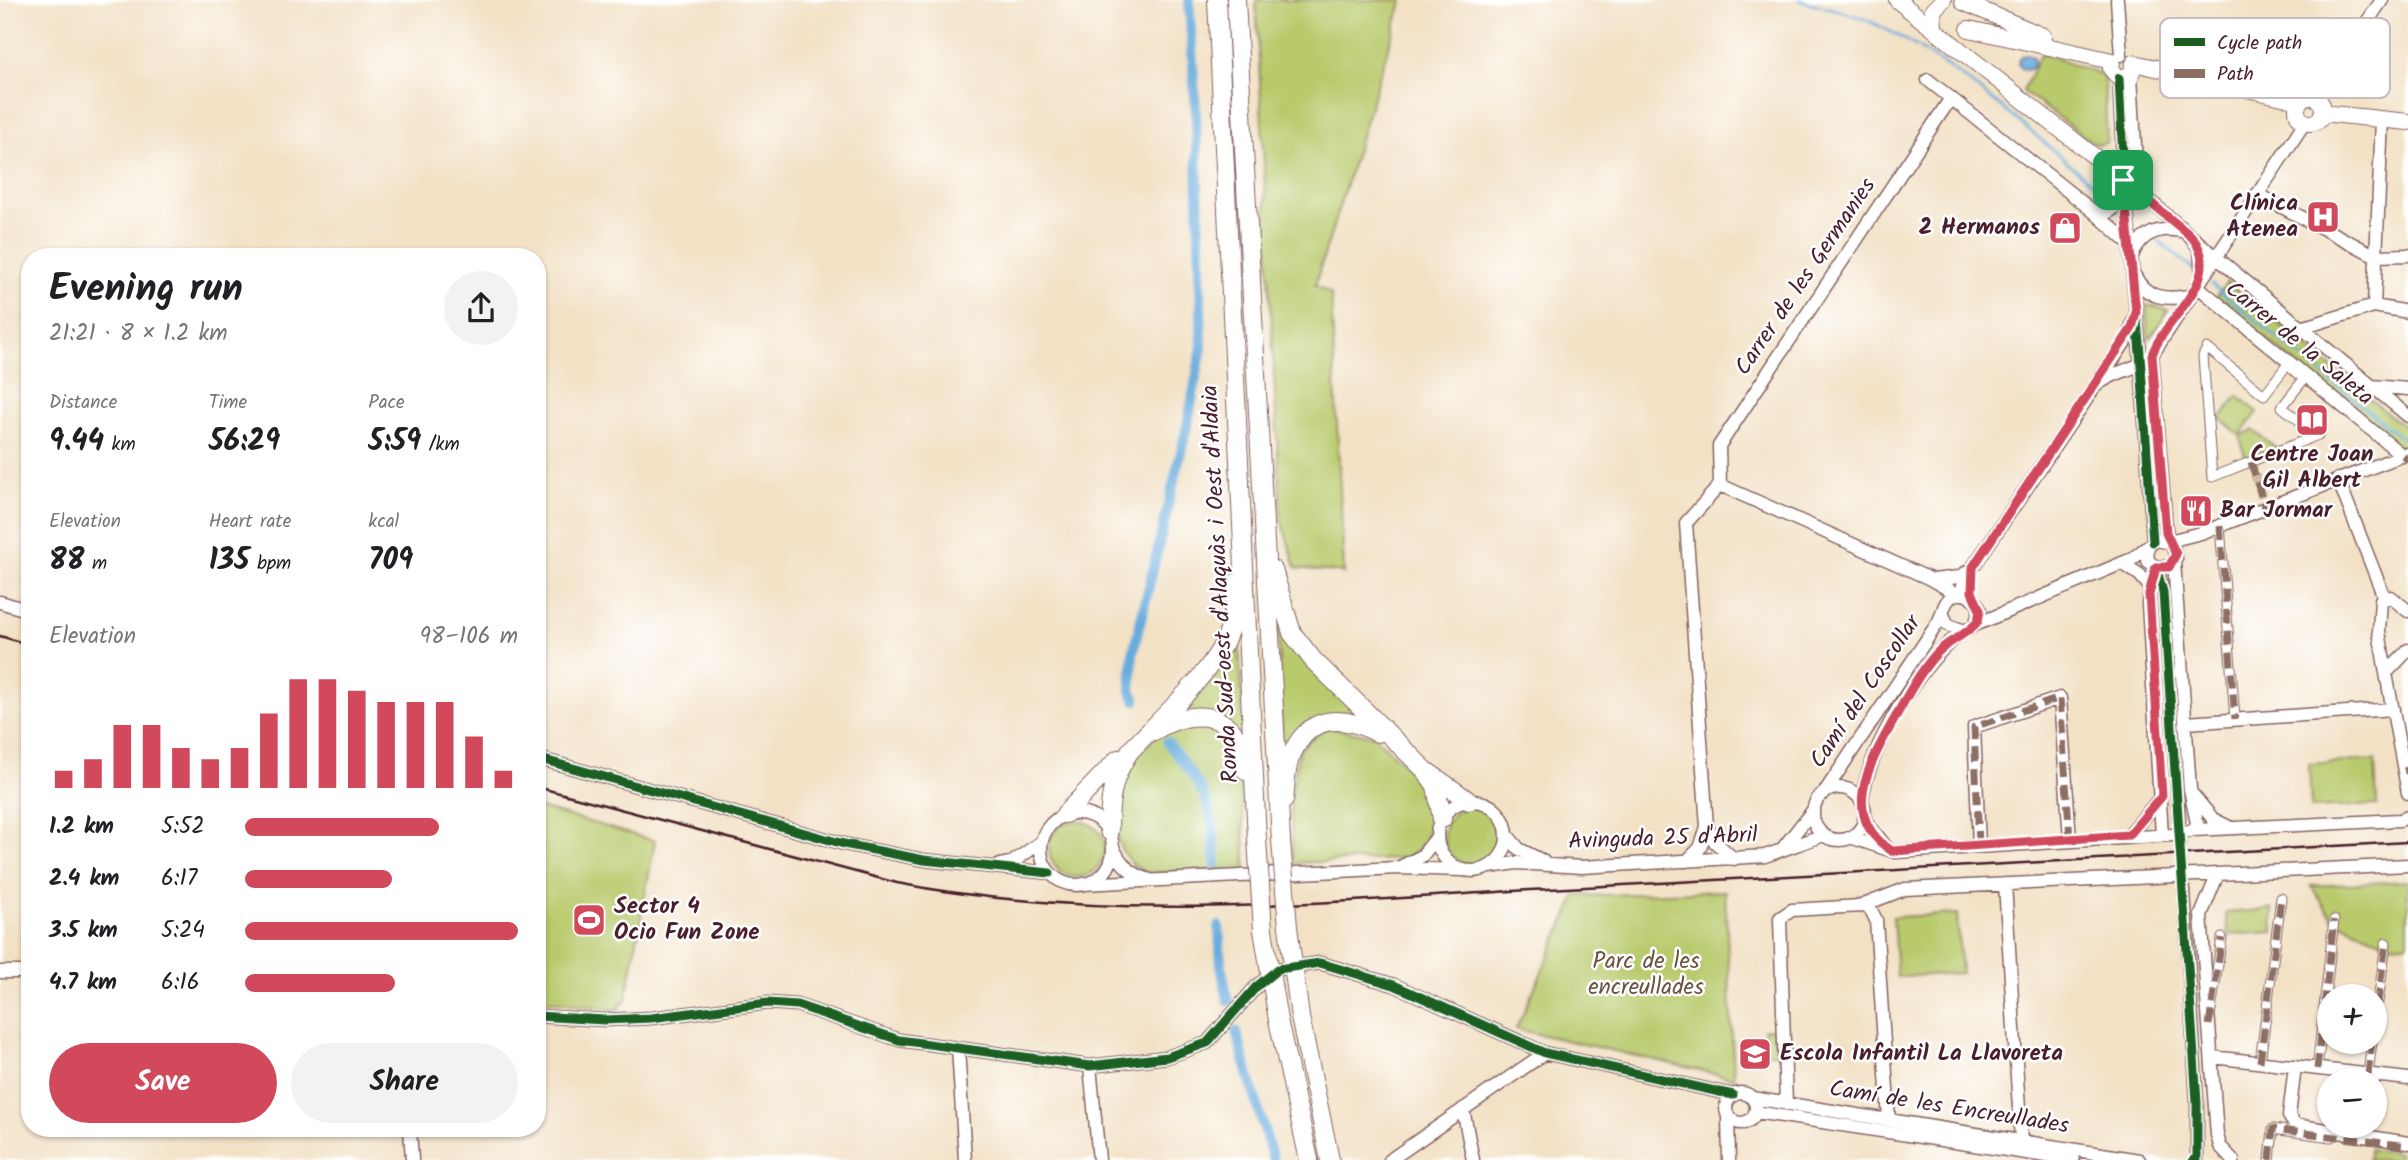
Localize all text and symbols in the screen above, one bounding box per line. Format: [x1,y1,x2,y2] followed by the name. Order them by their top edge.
[2160,18,2390,98] legend
[2217,29,2302,59] text: Cycle path
[2217,60,2254,90] text: Path
[2093,150,2153,210] pin
[2104,161,2142,199] icon: arrive
[1726,171,1886,383] street label: Carrer de les Germanies
[2226,186,2298,248] place label: Clínica Atenea
[2304,198,2342,236] hospital icon: Clínica Atenea
[2046,209,2084,247] shop icon: 2 Hermanos
[1919,210,2040,246] place label: 2 Hermanos
[49,260,243,320] text: Evening run
[444,271,518,345] button: share
[2217,273,2381,415] street label: Carrer de la Saleta
[49,316,228,352] text: 21:21 · 8 × 1.2 km
[1193,384,1249,784] street label: Ronda Sud-oest d'Alaquàs i Oest d'Aldaia
[49,388,117,418] text: Distance
[209,388,247,418] text: Time
[368,388,405,418] text: Pace
[2293,401,2331,439] library icon: Centre Joan Gil Albert
[49,418,104,466] text: 9.44
[209,418,280,466] text: 56:29
[368,418,421,466] text: 5:59
[104,430,136,460] text: km
[421,430,460,460] text: /km
[2250,437,2374,499] place label: Centre Joan Gil Albert
[2177,492,2215,530] restaurant icon: Bar Jormar
[2220,493,2334,529] place label: Bar Jormar
[49,507,121,537] text: Elevation
[209,507,291,537] text: Heart rate
[368,507,399,537] text: kcal
[49,537,84,585] text: 88
[209,537,249,585] text: 135
[368,537,413,585] text: 709
[84,549,107,579] text: m
[249,549,291,579] text: bpm
[1801,607,1932,776] street label: Camí del Coscollar
[49,619,136,655] text: Elevation
[420,619,518,655] text: 98–106 m
[49,809,114,845] text: 1.2 km
[161,809,205,845] text: 5:52
[1568,818,1759,860] street label: Avinguda 25 d'Abril
[49,861,119,897] text: 2.4 km
[161,861,197,897] text: 6:17
[614,889,759,951] place label: Sector 4 Ocio Fun Zone
[570,901,608,939] sports icon: Sector 4 Ocio Fun Zone
[49,913,118,949] text: 3.5 km
[161,913,205,949] text: 5:24
[1588,944,1704,1006] park label: Parc de les encreullades
[49,965,117,1001] text: 4.7 km
[161,965,199,1001] text: 6:16
[2317,984,2387,1138] map controls
[2317,984,2387,1054] button: +
[1736,1035,1774,1073] school or university icon: Escola Infantil La Llavoreta
[1780,1036,2063,1072] place label: Escola Infantil La Llavoreta
[49,1043,277,1123] button: Save
[291,1043,518,1123] button: Share
[2317,1068,2387,1138] button: −
[1827,1071,2072,1145] street label: Camí de les Encreullades

